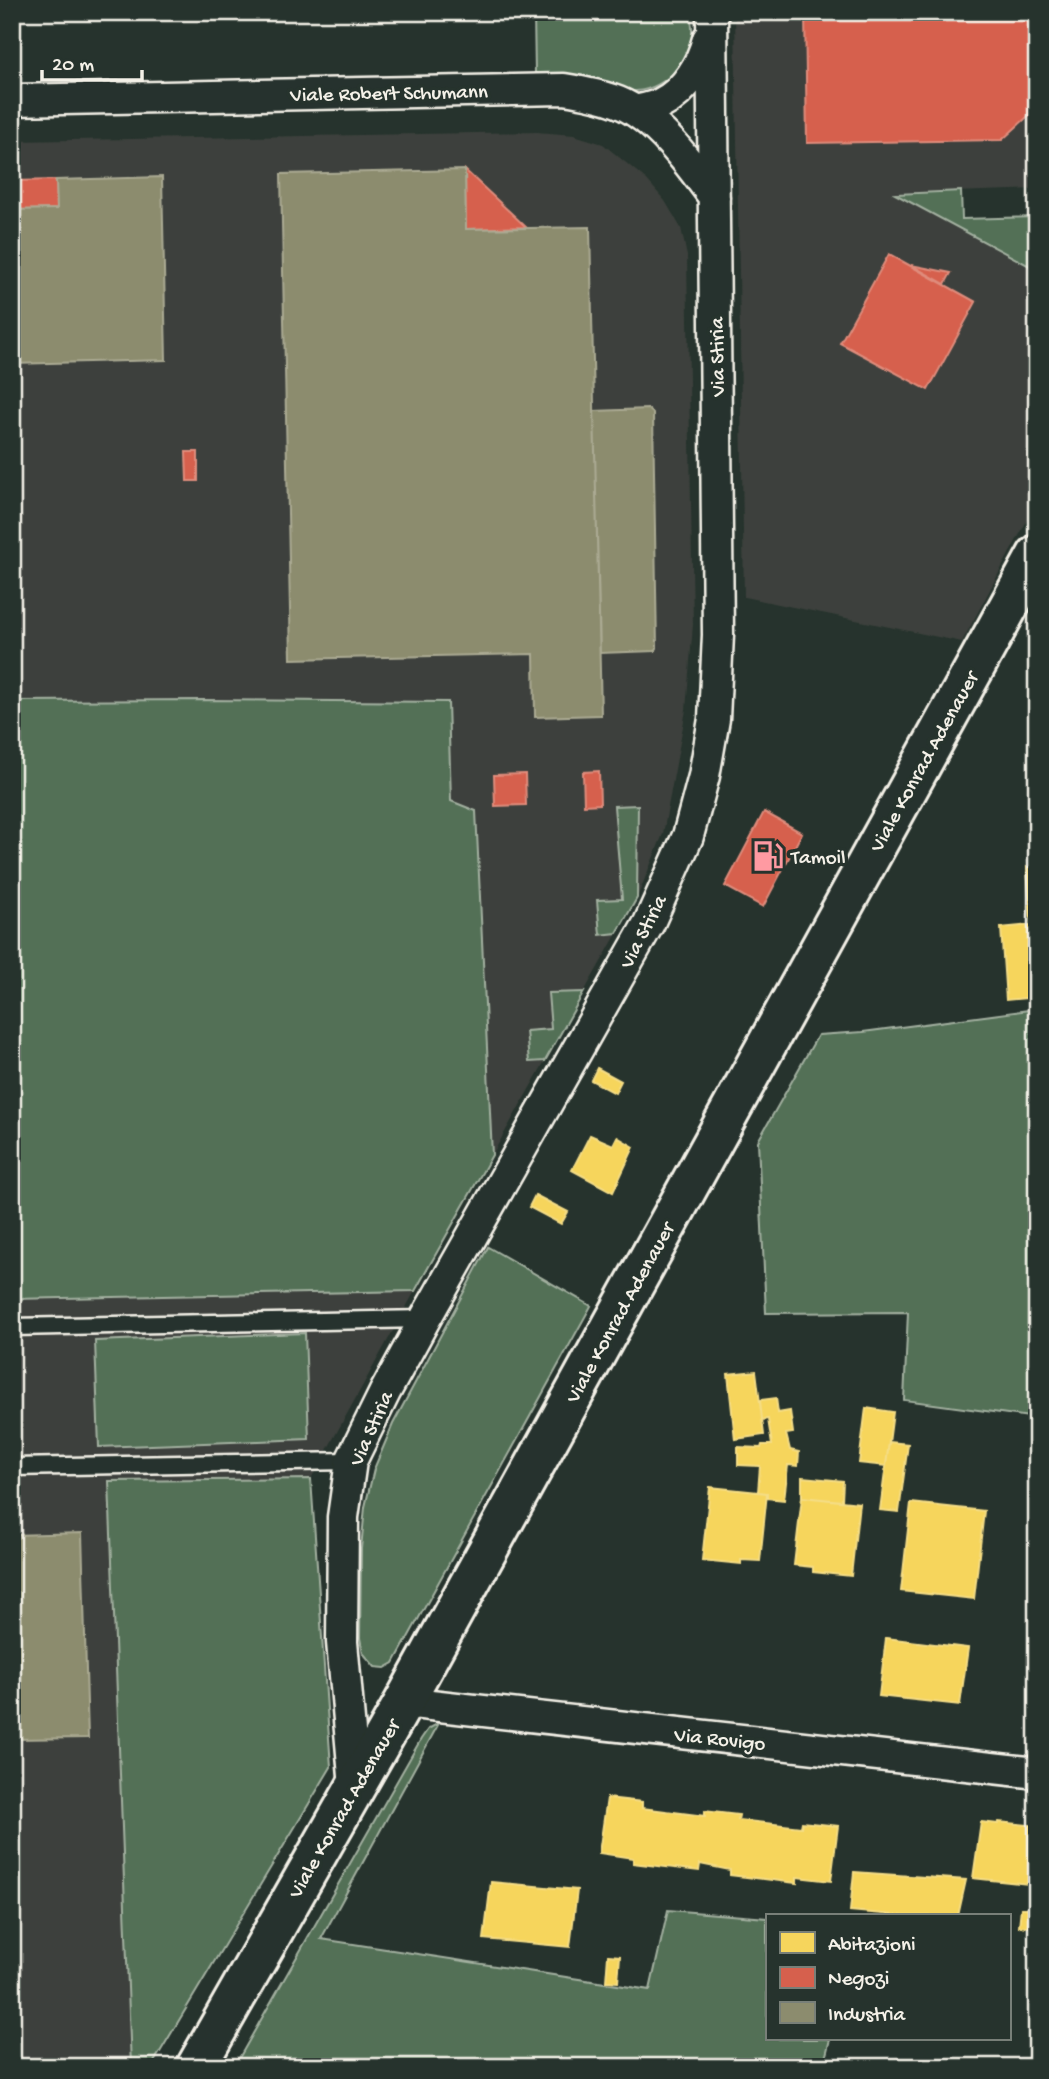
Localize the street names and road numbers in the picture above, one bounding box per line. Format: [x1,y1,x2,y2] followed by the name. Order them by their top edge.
[289,81,488,110] street label: Viale Robert Schumann
[706,316,733,398] street label: Via Stiria
[866,667,987,858] street label: Viale Konrad Adenauer
[616,890,675,975] street label: Via Stiria
[562,1218,683,1409] street label: Viale Konrad Adenauer
[345,1387,401,1472] street label: Via Stiria
[284,1714,408,1905] street label: Viale Konrad Adenauer
[672,1724,766,1759] street label: Via Rovigo

